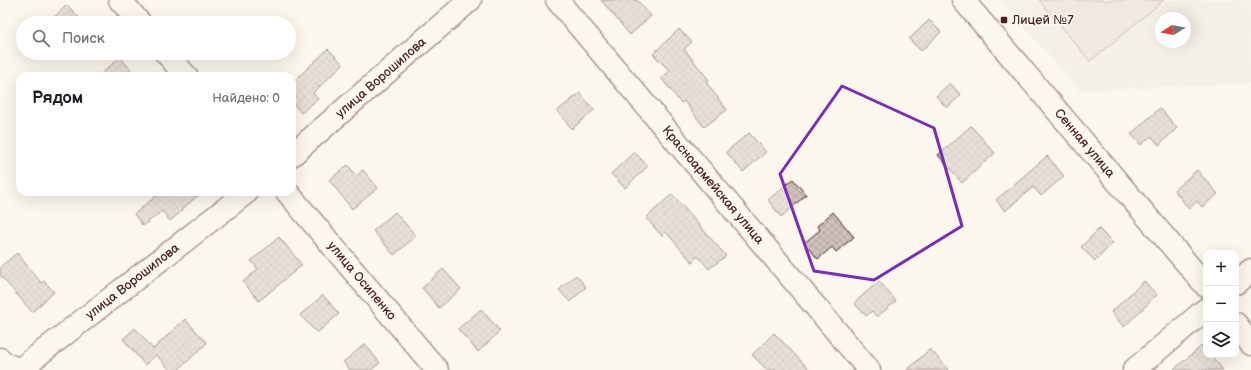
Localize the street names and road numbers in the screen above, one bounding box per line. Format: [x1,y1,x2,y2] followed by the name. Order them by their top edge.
[332,34,430,121] street label: улица Ворошилова
[1051,106,1119,181] street label: Сенная улица
[659,123,768,248] street label: Красноармейская улица
[324,238,400,324] street label: улица Осипенко
[82,240,183,323] street label: улица Ворошилова

